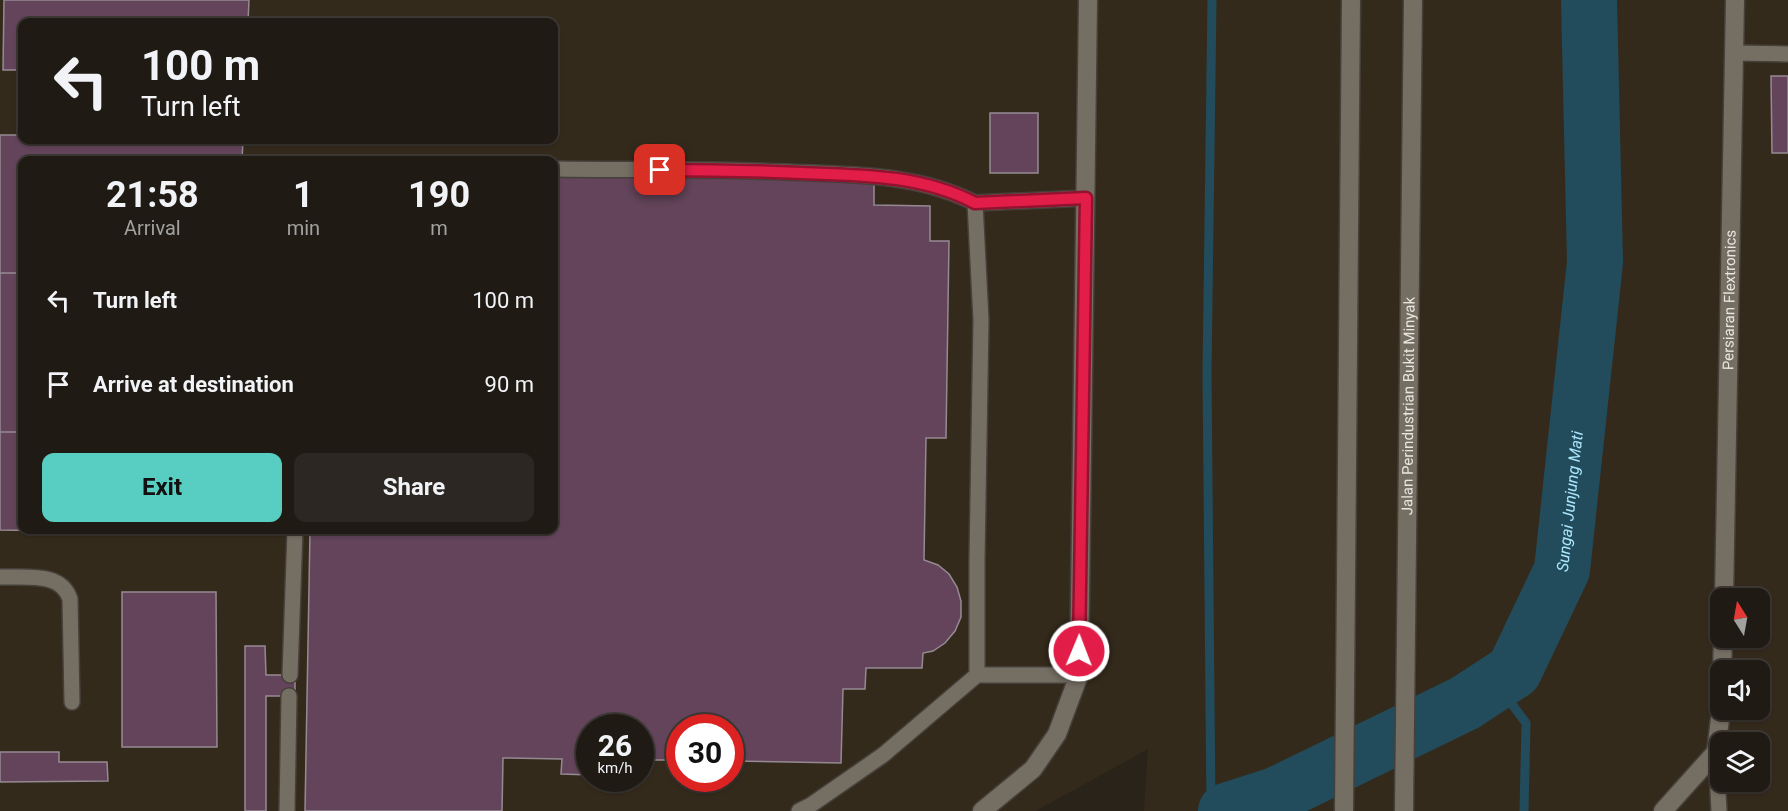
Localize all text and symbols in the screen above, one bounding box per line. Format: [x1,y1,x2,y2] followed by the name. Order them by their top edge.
[141,41,260,90] text: 100 m
[42,42,120,120] icon: left
[141,91,241,123] text: Turn left
[634,144,685,195] pin
[643,153,676,186] icon: arrive
[106,174,199,216] text: 21:58
[293,174,314,216] text: 1
[408,174,470,216] text: 190
[124,216,181,240] text: Arrival
[287,216,320,240] text: min
[430,216,448,240] text: m
[1719,230,1740,370] street label: Persiaran Flextronics
[42,284,75,317] icon: left
[93,288,177,313] text: Turn left
[472,288,534,313] text: 100 m
[1398,296,1419,515] street label: Jalan Perindustrian Bukit Minyak
[42,368,75,401] icon: arrive
[93,372,294,397] text: Arrive at destination
[485,372,534,397] text: 90 m
[1553,430,1587,573] water label: Sungai Junjung Mati
[42,453,282,522] button: Exit
[294,453,534,522] button: Share
[1710,588,1770,648] north arrow
[1710,588,1770,792] map controls
[1047,619,1111,683] position arrow
[1710,660,1770,720] button: sound
[666,714,744,792] speed limit sign: 30
[598,728,632,763] text: 26
[1710,732,1770,792] button: layers
[597,759,633,777] text: km/h

